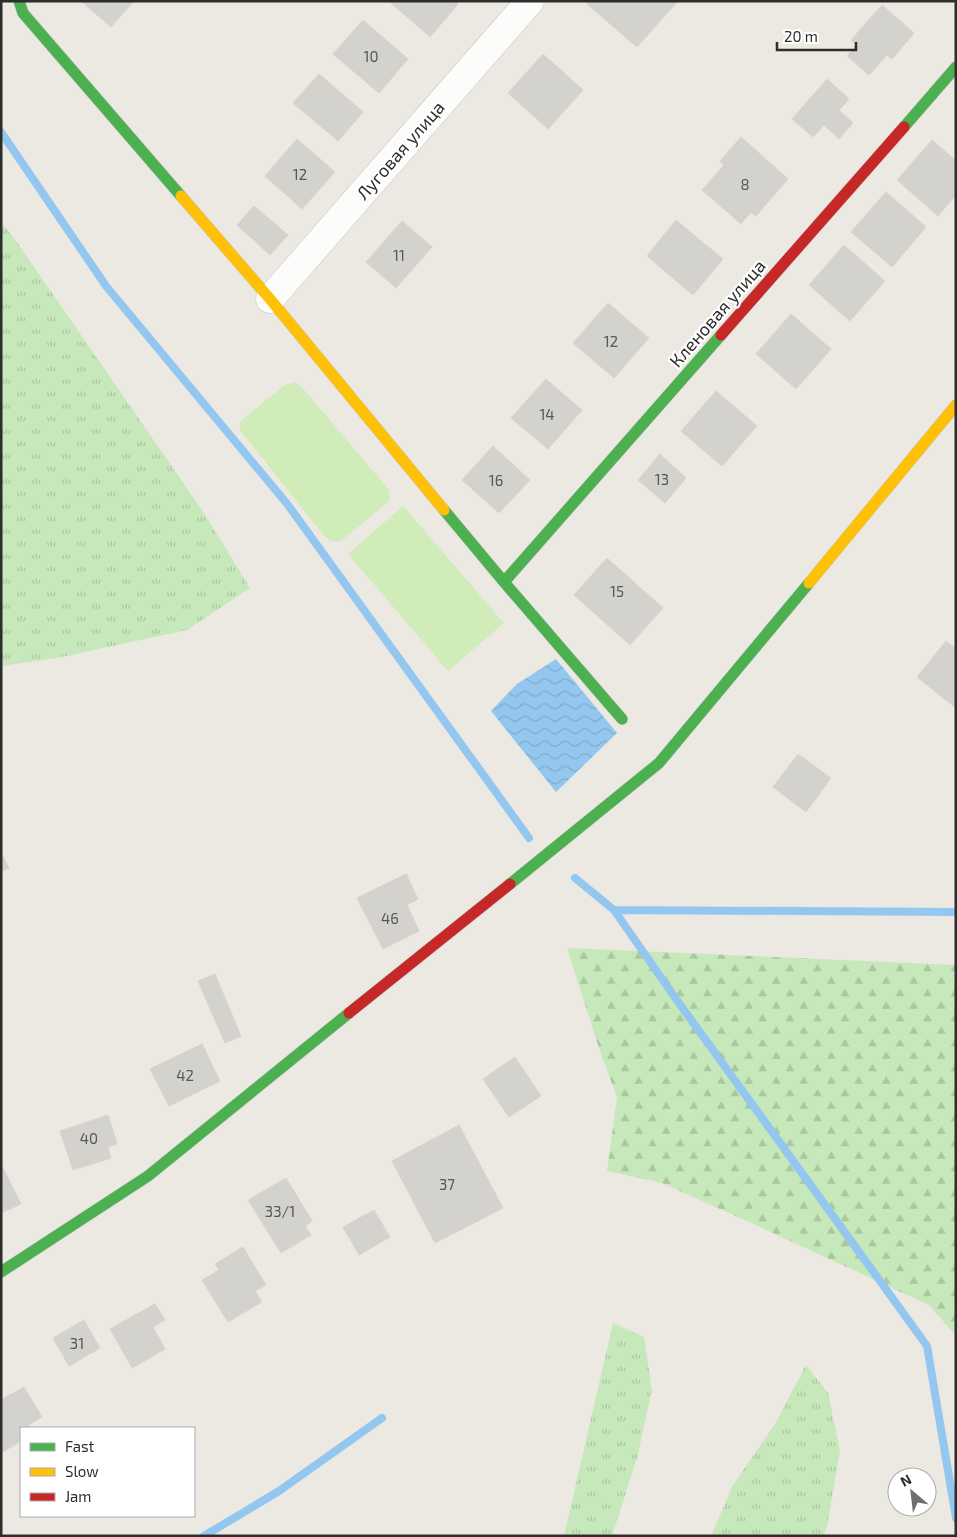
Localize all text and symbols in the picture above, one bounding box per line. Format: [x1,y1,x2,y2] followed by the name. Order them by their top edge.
[777,20,856,52] scale bar
[784,27,818,45] text: 20 m
[363,47,379,65] house number: 10
[351,96,449,204] street label: Луговая улица
[293,165,307,183] house number: 12
[740,175,750,193] house number: 8
[393,246,405,264] house number: 11
[664,255,770,371] street label: Кленовая улица
[604,332,618,350] house number: 12
[539,405,555,423] house number: 14
[655,470,669,488] house number: 13
[489,471,503,489] house number: 16
[610,582,624,600] house number: 15
[381,909,399,927] house number: 46
[176,1066,194,1084] house number: 42
[80,1129,98,1147] house number: 40
[439,1175,455,1193] house number: 37
[265,1202,295,1220] house number: 33/1
[70,1334,84,1352] house number: 31
[20,1427,195,1517] legend
[65,1437,95,1455] text: Fast
[65,1462,99,1480] text: Slow
[887,1467,937,1517] north arrow
[897,1470,914,1490] text: N
[65,1487,91,1505] text: Jam

